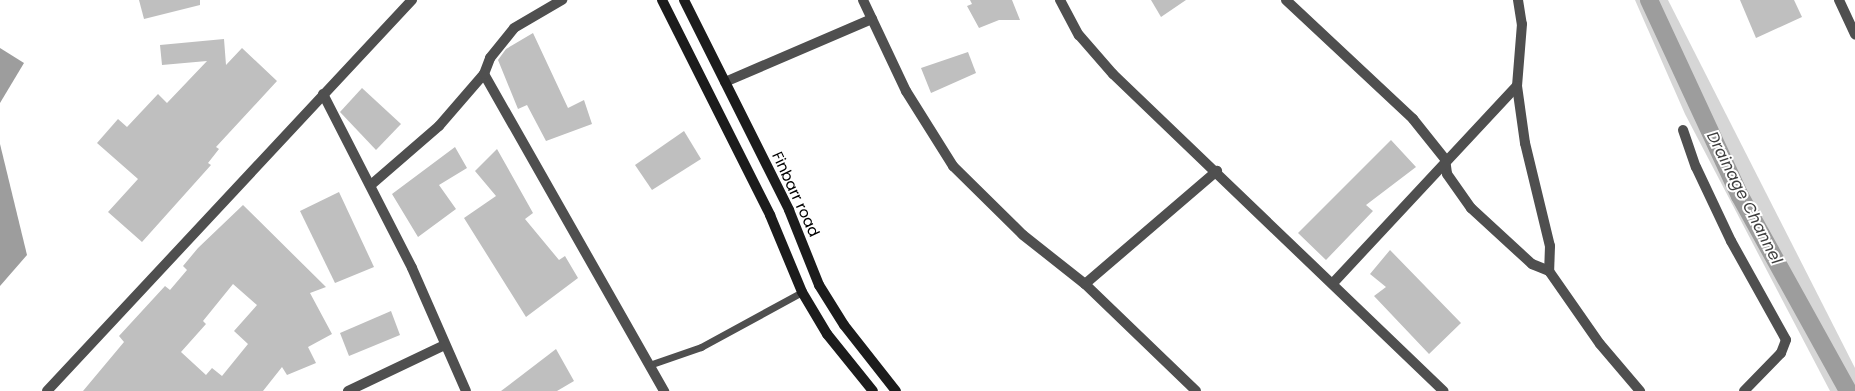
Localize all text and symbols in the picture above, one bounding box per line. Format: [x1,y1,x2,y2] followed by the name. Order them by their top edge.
[1702,128,1786,268] water label: Drainage Channel
[768,149,824,239] street label: Finbarr road

